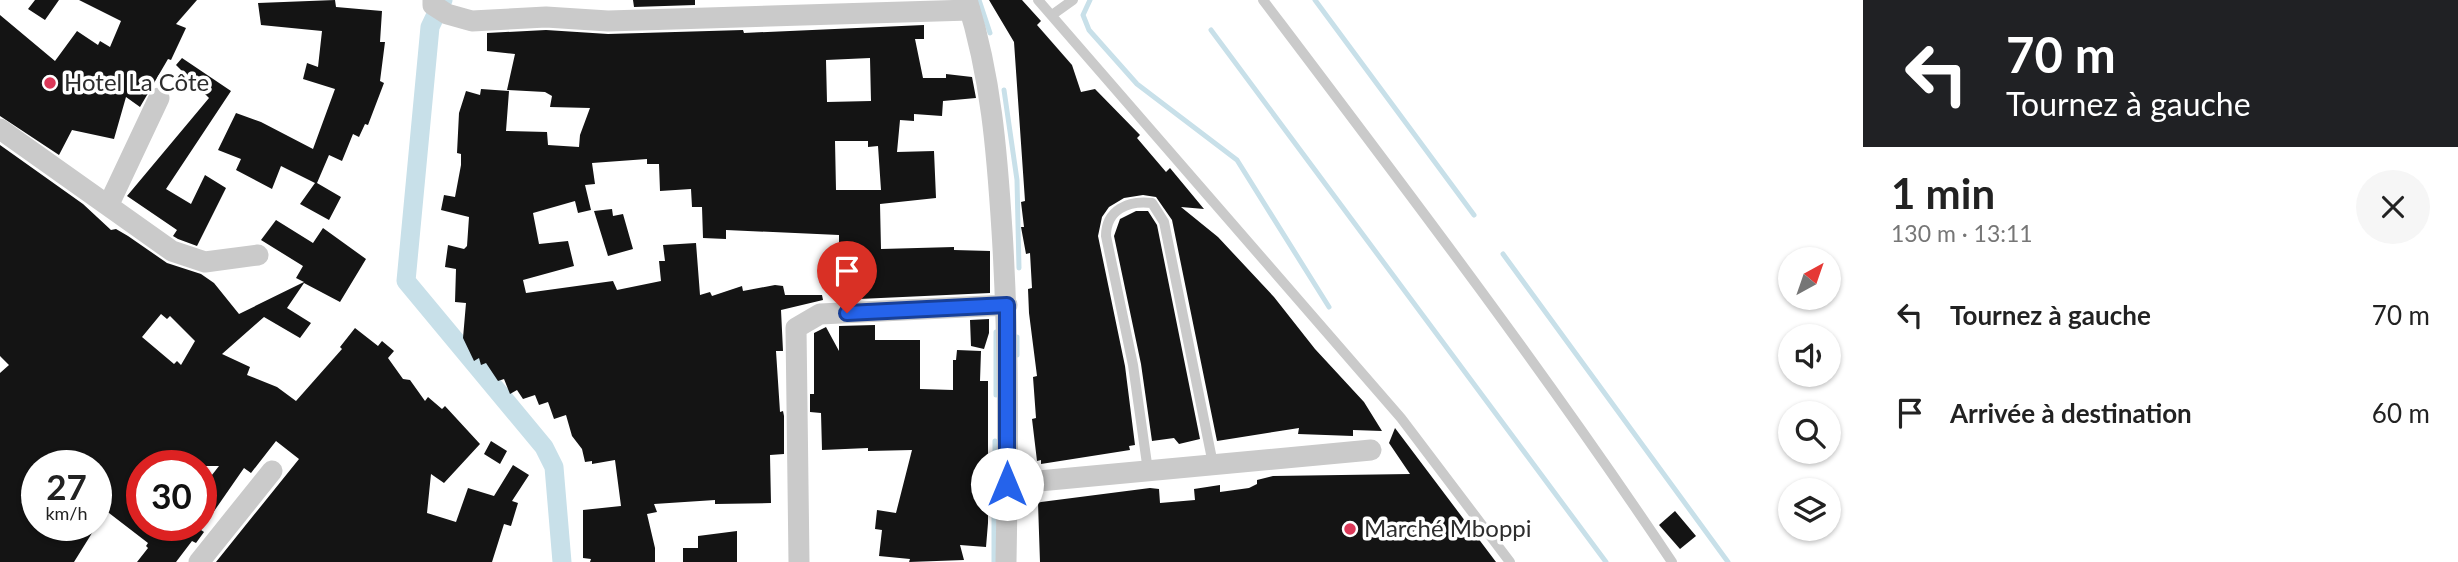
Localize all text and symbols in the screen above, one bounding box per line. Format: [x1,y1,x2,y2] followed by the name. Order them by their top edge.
[2006,25,2116,83] text: 70 m
[1891,28,1982,119] icon: left
[64,67,209,96] place label: Hotel La Côte
[42,75,58,91] marker: Hotel La Côte
[2006,84,2251,123] text: Tournez à gauche
[1891,168,1995,218] text: 1 min
[2356,170,2430,244] button: close
[1891,219,2033,247] text: 130 m · 13:11
[817,241,877,313] pin
[1778,247,1841,310] north arrow
[1778,247,1841,541] map controls
[828,252,866,290] icon: arrive
[1891,296,1929,334] icon: left
[1950,299,2151,331] text: Tournez à gauche
[2372,299,2430,331] text: 70 m
[1778,324,1841,387] button: sound
[1891,394,1929,432] icon: arrive
[1950,397,2192,429] text: Arrivée à destination
[2372,397,2430,429] text: 60 m
[1778,401,1841,464] button: search
[970,447,1044,521] position arrow
[126,450,217,541] speed limit sign: 30
[46,465,87,507] text: 27
[1778,478,1841,541] button: layers
[45,502,88,524] text: km/h
[1364,513,1532,542] place label: Marché Mboppi
[1342,521,1358,537] marker: Marché Mboppi

